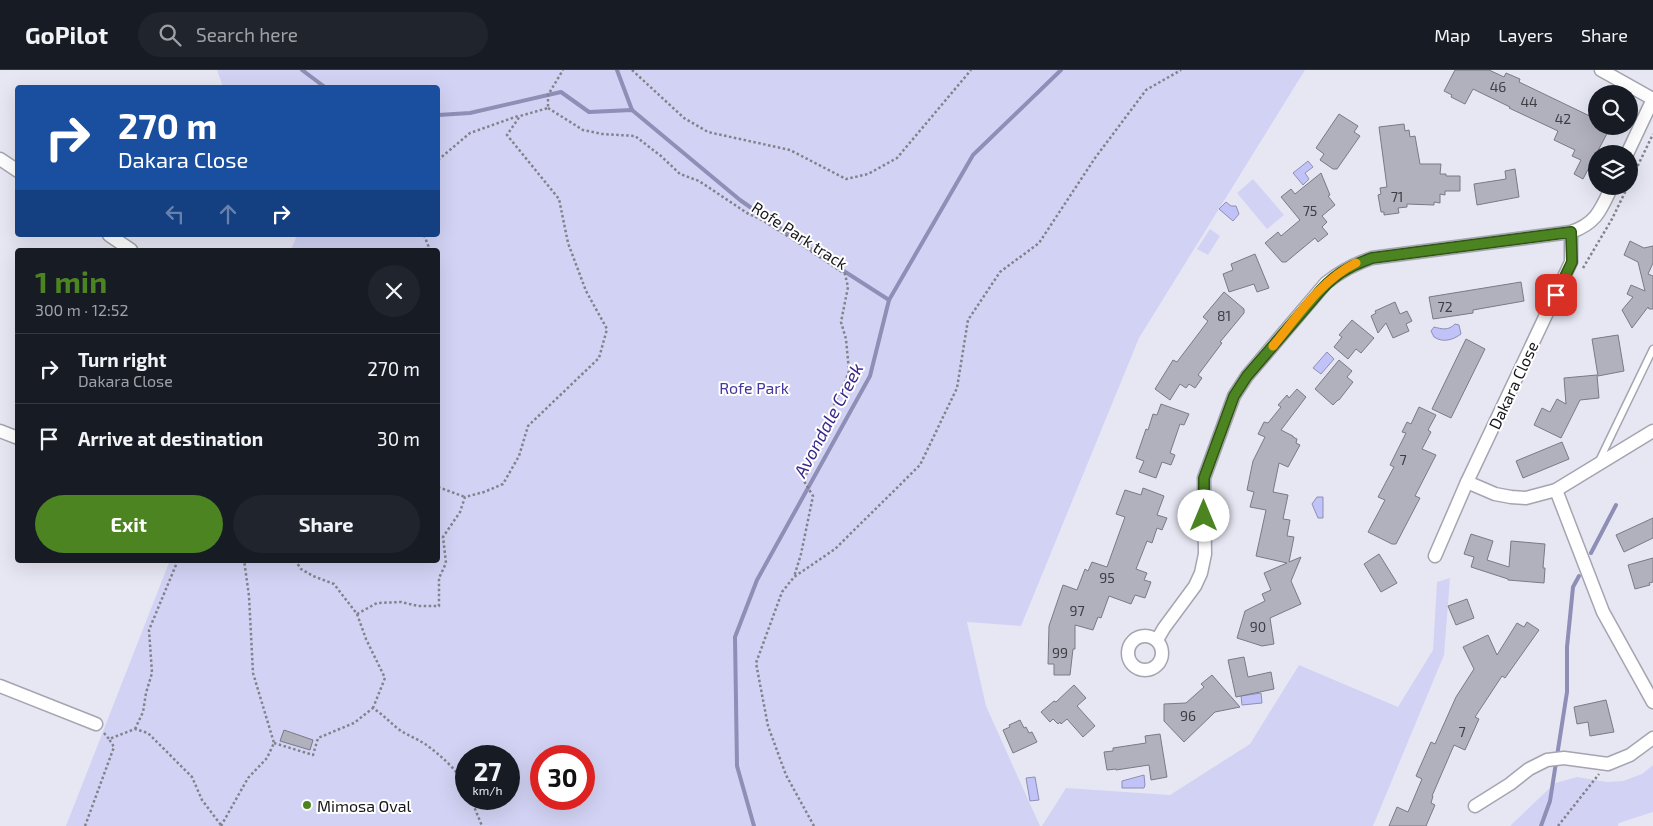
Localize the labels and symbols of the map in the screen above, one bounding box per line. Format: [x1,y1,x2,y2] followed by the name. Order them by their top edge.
[1490,78,1506,95] house number: 46
[1520,93,1538,110] house number: 44
[1555,110,1571,127] house number: 42
[1391,188,1403,205] house number: 71
[749,197,851,273] street label: Rofe Park track
[1303,202,1317,219] house number: 75
[1535,274,1577,316] pin
[1437,298,1453,315] house number: 72
[1217,307,1231,324] house number: 81
[1484,338,1542,432] street label: Dakara Close
[788,359,867,482] water label: Avondale Creek
[719,378,789,397] park label: Rofe Park
[1399,451,1407,468] house number: 7
[1177,489,1229,541] position arrow
[1099,569,1115,586] house number: 95
[1069,602,1085,619] house number: 97
[1250,618,1266,635] house number: 90
[1052,644,1068,661] house number: 99
[1180,707,1196,724] house number: 96
[1458,723,1466,740] house number: 7
[530,745,595,810] speed limit sign: 30
[317,796,411,815] place label: Mimosa Oval
[301,799,313,811] marker: Mimosa Oval

